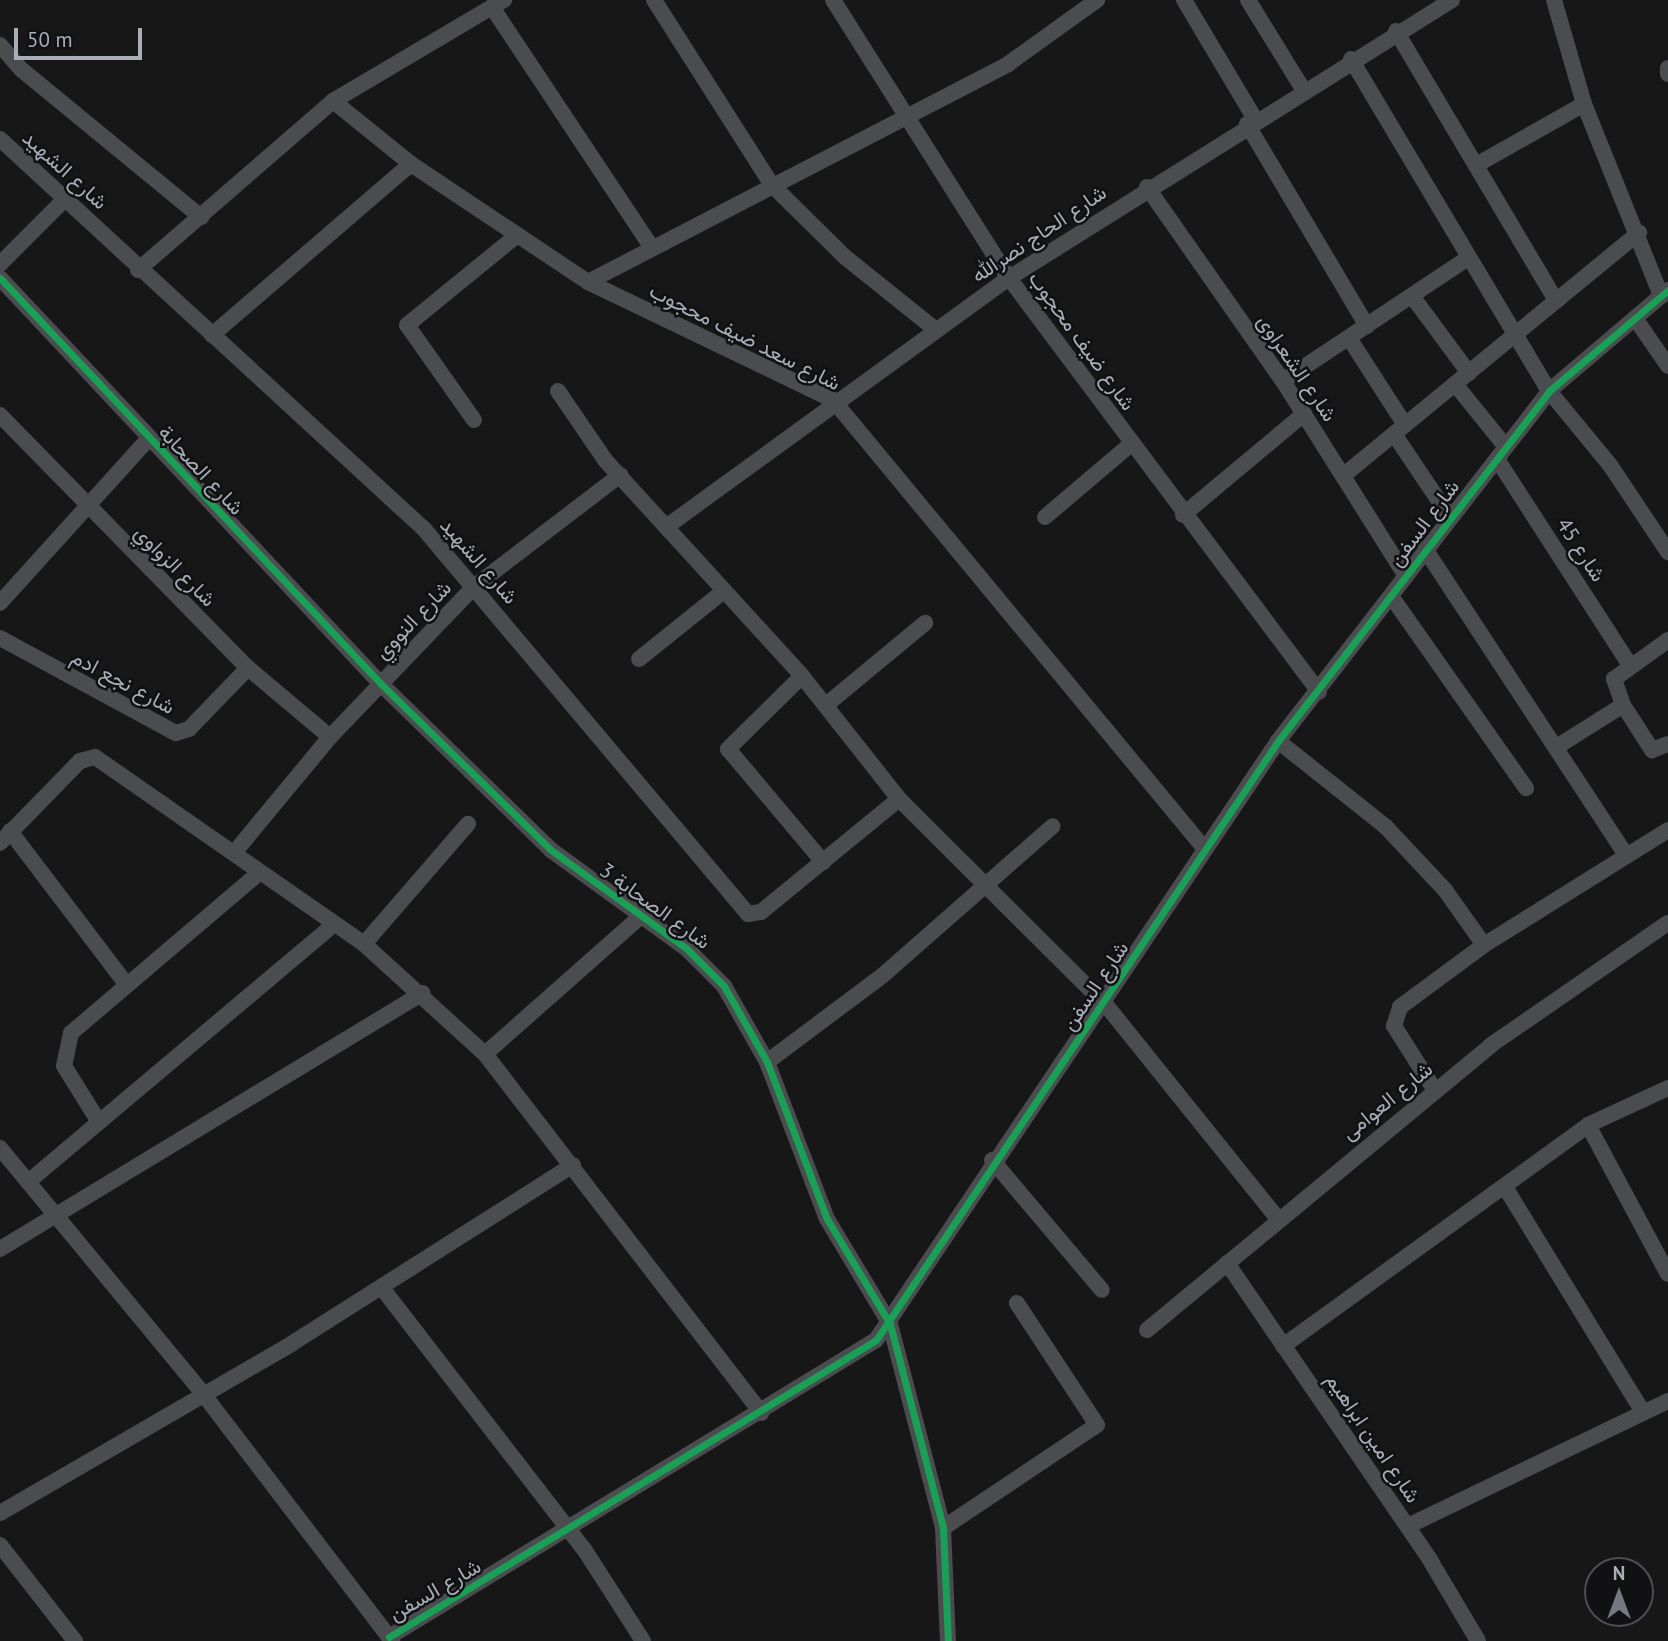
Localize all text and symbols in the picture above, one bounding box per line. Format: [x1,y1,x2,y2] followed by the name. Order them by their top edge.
[18,14,145,58] scale bar
[27,26,73,53] text: 50 m
[17,125,113,215] street label: شارع الشهيد
[967,180,1111,288] street label: شارع الحاج نصرالله
[1023,267,1141,415] street label: شارع ضيف محجوب
[645,278,845,396] street label: شارع سعد ضيف محجوب
[1252,309,1342,427] street label: شارع الشعراوى
[153,420,249,520] street label: شارع الصحابة
[1383,475,1465,571] street label: شارع السفن
[435,513,523,609] street label: شارع الشهيد
[1551,513,1611,587] street label: شارع 45
[129,520,221,612] street label: شارع الزواوي
[369,576,457,664] street label: شارع النووي
[67,644,179,720] street label: شارع نجع ادم
[595,857,715,955] street label: شارع الصحابة 3
[1056,937,1134,1035] street label: شارع السفن
[1336,1057,1438,1145] street label: شارع العوامى
[1320,1368,1426,1508] street label: شارع امين ابراهيم
[384,1554,486,1626] street label: شارع السفن
[1584,1557,1654,1627] north arrow
[1613,1561,1625,1585] text: N

